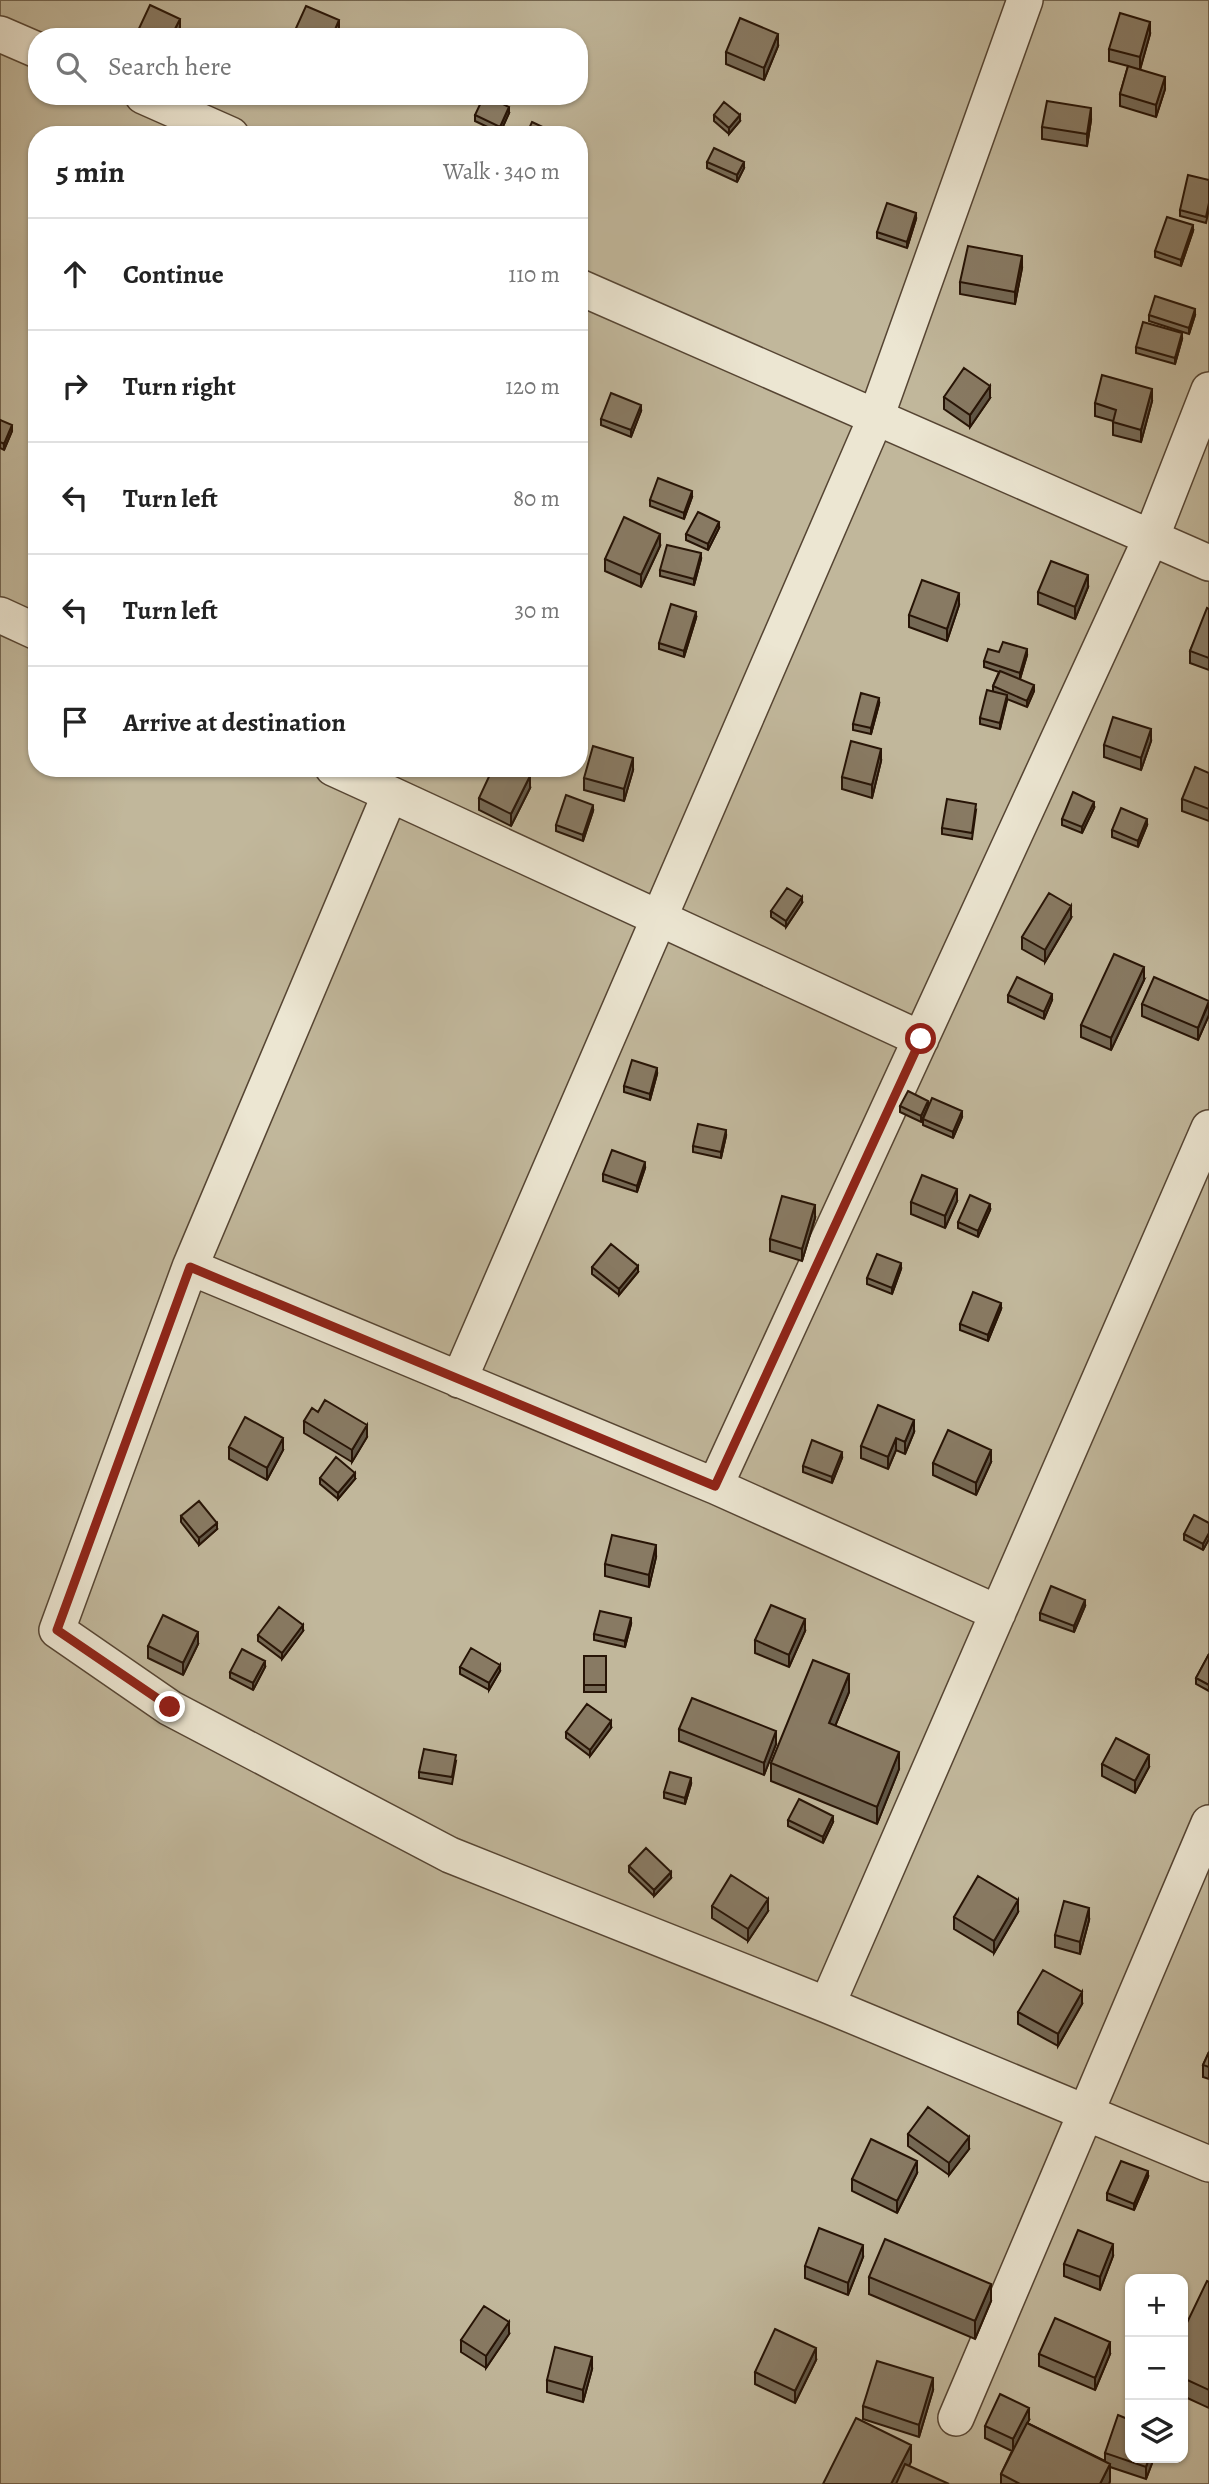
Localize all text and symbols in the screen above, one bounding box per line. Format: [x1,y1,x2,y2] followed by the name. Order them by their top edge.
[28,28,588,105] search box
[52,48,90,86] icon: search
[108,49,232,84] text: Search here
[56,152,125,192] text: 5 min
[443,156,560,187] text: Walk · 340 m
[56,255,94,293] icon: ahead
[123,257,224,292] text: Continue
[508,259,560,290] text: 110 m
[56,367,94,405] icon: right
[123,369,236,404] text: Turn right
[505,371,560,402] text: 120 m
[56,479,94,517] icon: left
[123,481,218,516] text: Turn left
[513,483,560,514] text: 80 m
[56,591,94,629] icon: left
[123,593,218,628] text: Turn left
[514,595,560,626] text: 30 m
[56,703,94,741] icon: arrive
[123,705,346,740] text: Arrive at destination
[905,1023,936,1054] route start
[154,1691,185,1722] route end
[1125,2274,1188,2463] map controls
[1125,2274,1188,2337] button: +
[1125,2337,1188,2400] button: −
[1125,2400,1188,2463] button: layers

